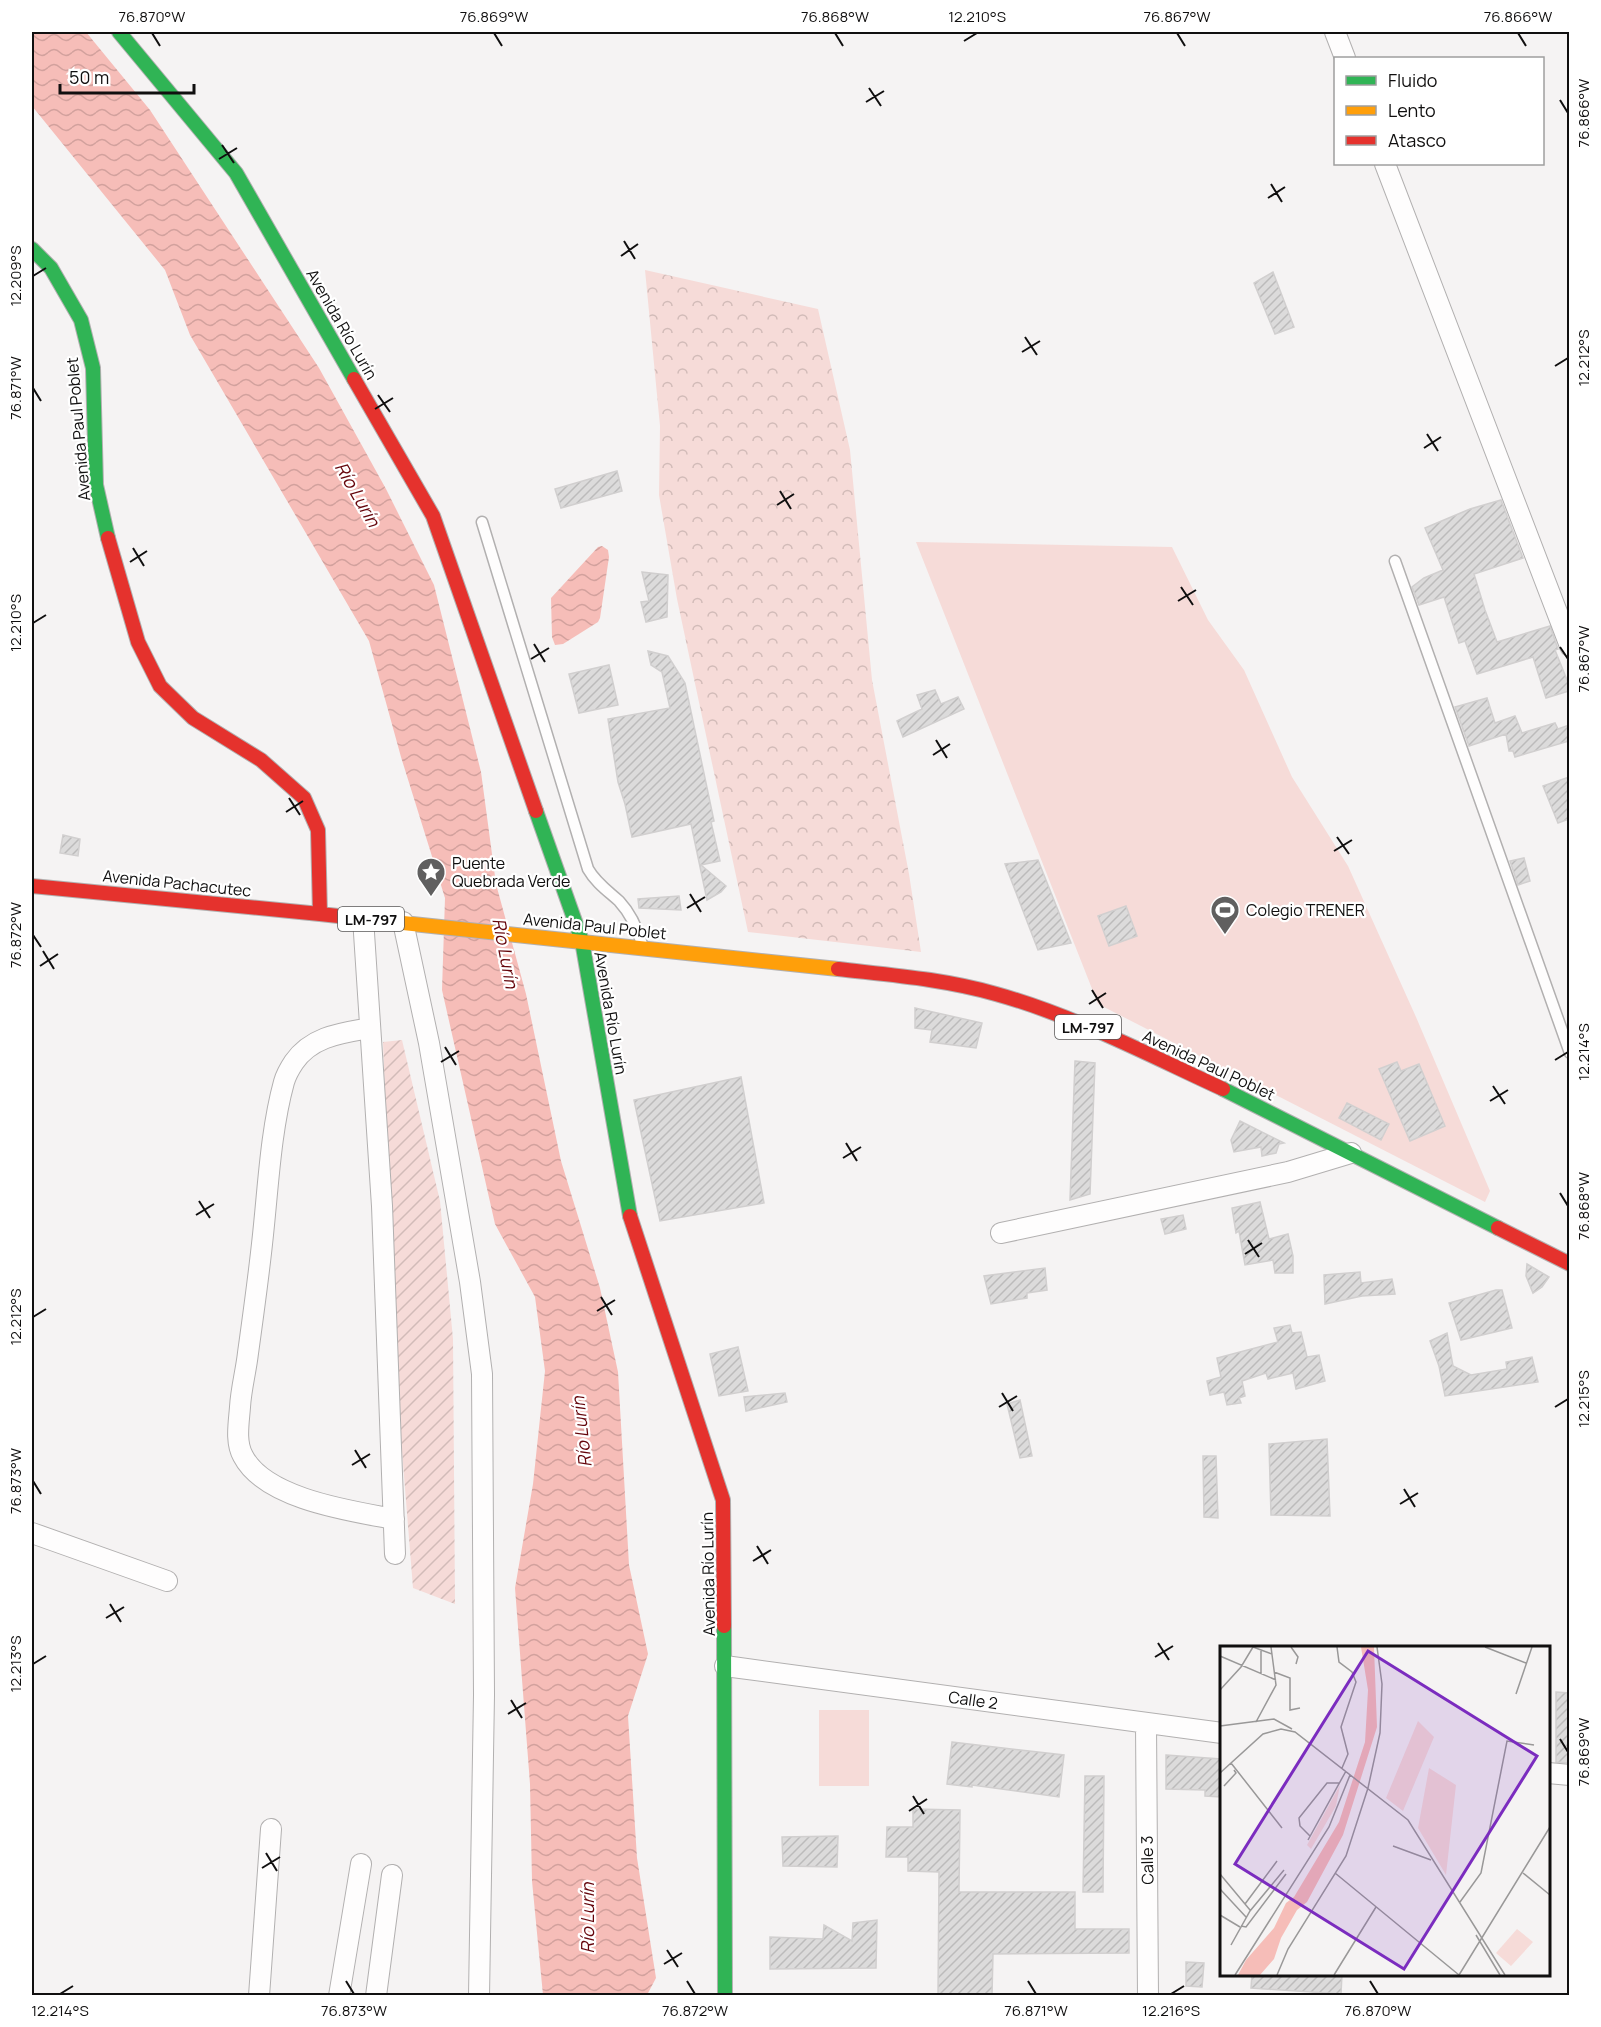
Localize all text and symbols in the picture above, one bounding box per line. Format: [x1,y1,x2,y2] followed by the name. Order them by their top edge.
[119,6,185,27] text: 76.870°W
[460,6,528,27] text: 76.869°W
[801,6,869,27] text: 76.868°W
[948,6,1006,27] text: 12.210°S
[1144,6,1210,27] text: 76.867°W
[1484,6,1552,27] text: 76.866°W
[60,57,194,95] scale bar
[1334,57,1544,165] legend
[69,65,109,89] text: 50 m
[1388,68,1437,92] text: Fluido
[1573,79,1594,147] text: 76.866°W
[1388,98,1436,122] text: Lento
[1388,128,1446,152] text: Atasco
[5,245,26,307] text: 12.209°S
[301,265,383,383] street label: Avenida Río Lurín
[1573,329,1594,387] text: 12.212°S
[5,356,26,420] text: 76.871°W
[61,356,95,502] street label: Avenida Paul Poblet
[330,457,387,532] water label: Río Lurín
[5,594,26,652] text: 12.210°S
[1573,626,1594,692] text: 76.867°W
[452,852,570,892] place label: Puente Quebrada Verde
[415,856,447,898] place icon: Puente Quebrada Verde
[102,864,253,902] street label: Avenida Pachacutec
[1209,894,1241,936] sports icon: Colegio TRENER
[1246,899,1365,921] place label: Colegio TRENER
[5,902,26,968] text: 76.872°W
[338,907,404,931] road number: LM-797
[522,908,668,944] street label: Avenida Paul Poblet
[487,916,525,991] water label: Río Lurín
[589,950,633,1076] street label: Avenida Río Lurín
[1055,1015,1121,1039] road number: LM-797
[1573,1023,1594,1081] text: 12.214°S
[1139,1025,1279,1105] street label: Avenida Paul Poblet
[1573,1172,1594,1240] text: 76.868°W
[5,1288,26,1346] text: 12.212°S
[1573,1370,1594,1428] text: 12.215°S
[565,1394,597,1469] water label: Río Lurín
[5,1448,26,1514] text: 76.873°W
[696,1512,720,1636] street label: Avenida Río Lurín
[5,1636,26,1692] text: 12.213°S
[1220,1646,1550,1976] inset map
[947,1686,999,1714] street label: Calle 2
[1573,1718,1594,1786] text: 76.869°W
[1136,1835,1158,1885] street label: Calle 3
[575,1881,599,1954] water label: Río Lurín
[31,2000,89,2021] text: 12.214°S
[321,2000,387,2021] text: 76.873°W
[662,2000,728,2021] text: 76.872°W
[1004,2000,1068,2021] text: 76.871°W
[1142,2000,1200,2021] text: 12.216°S
[1345,2000,1411,2021] text: 76.870°W

